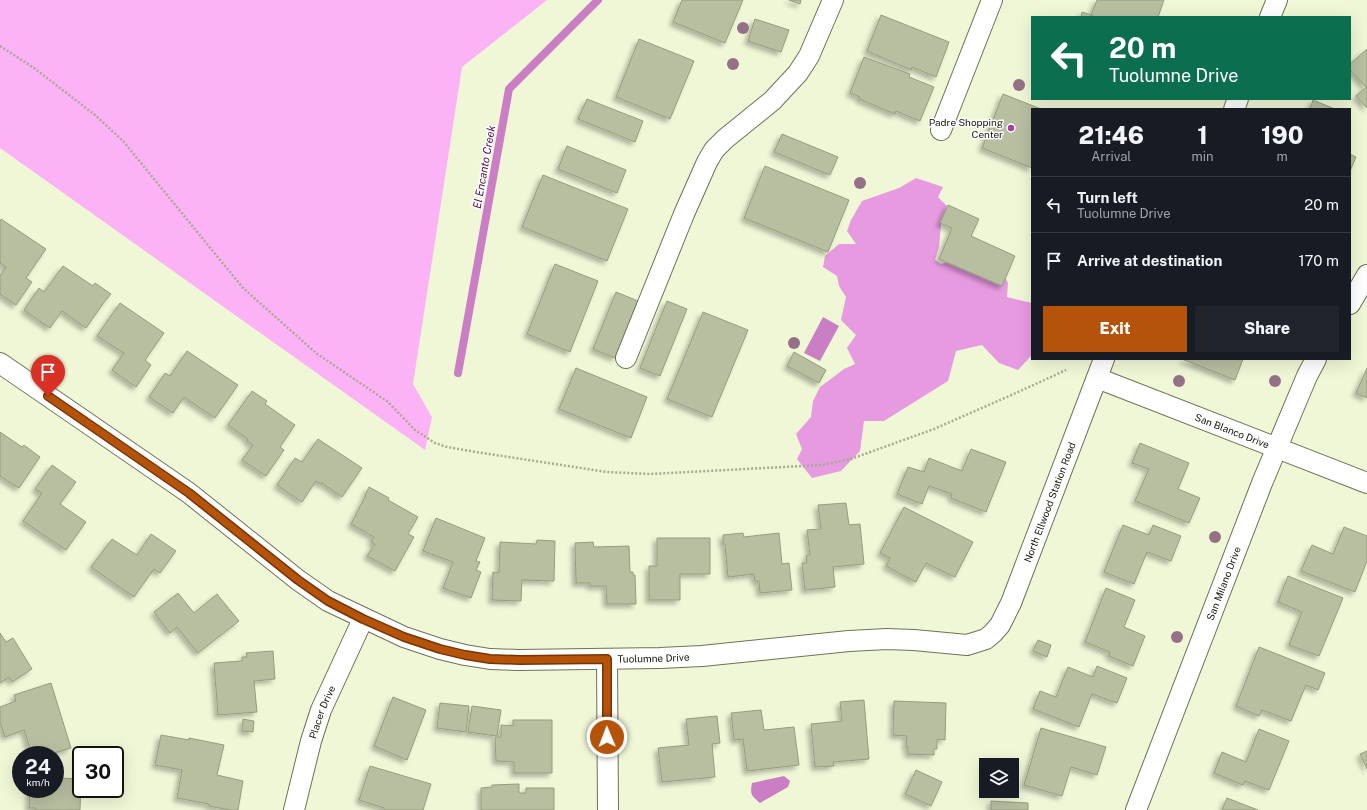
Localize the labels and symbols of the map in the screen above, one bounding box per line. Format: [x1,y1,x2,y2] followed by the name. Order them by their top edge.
[929,116,1003,140] place label: Padre Shopping Center
[1006,123,1016,133] marker: Padre Shopping Center
[471,124,497,210] water label: El Encanto Creek
[31,355,65,396] pin
[1193,411,1271,451] street label: San Blanco Drive
[1021,440,1078,564] street label: North Ellwood Station Road
[1204,544,1243,622] street label: San Milano Drive
[617,651,690,665] street label: Tuolumne Drive
[306,683,338,740] street label: Placer Drive
[586,716,628,758] position arrow
[72,746,124,798] speed limit sign: 30

